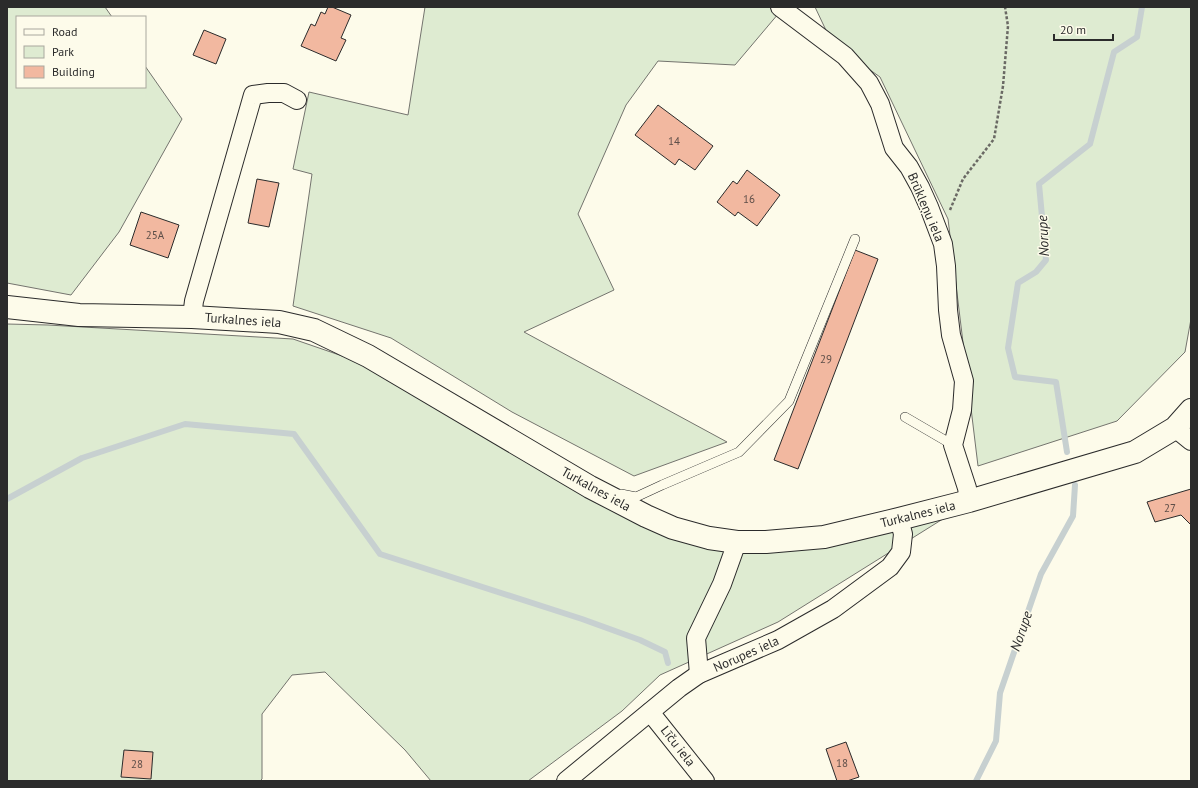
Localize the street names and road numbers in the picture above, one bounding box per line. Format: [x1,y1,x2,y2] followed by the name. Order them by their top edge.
[904,170,948,244] street label: Brūkleņu iela
[204,309,282,331] street label: Turkalnes iela
[558,463,634,515] street label: Turkalnes iela
[879,496,957,532] street label: Turkalnes iela
[711,632,781,676] street label: Norupes iela
[657,722,699,770] street label: Līču iela

